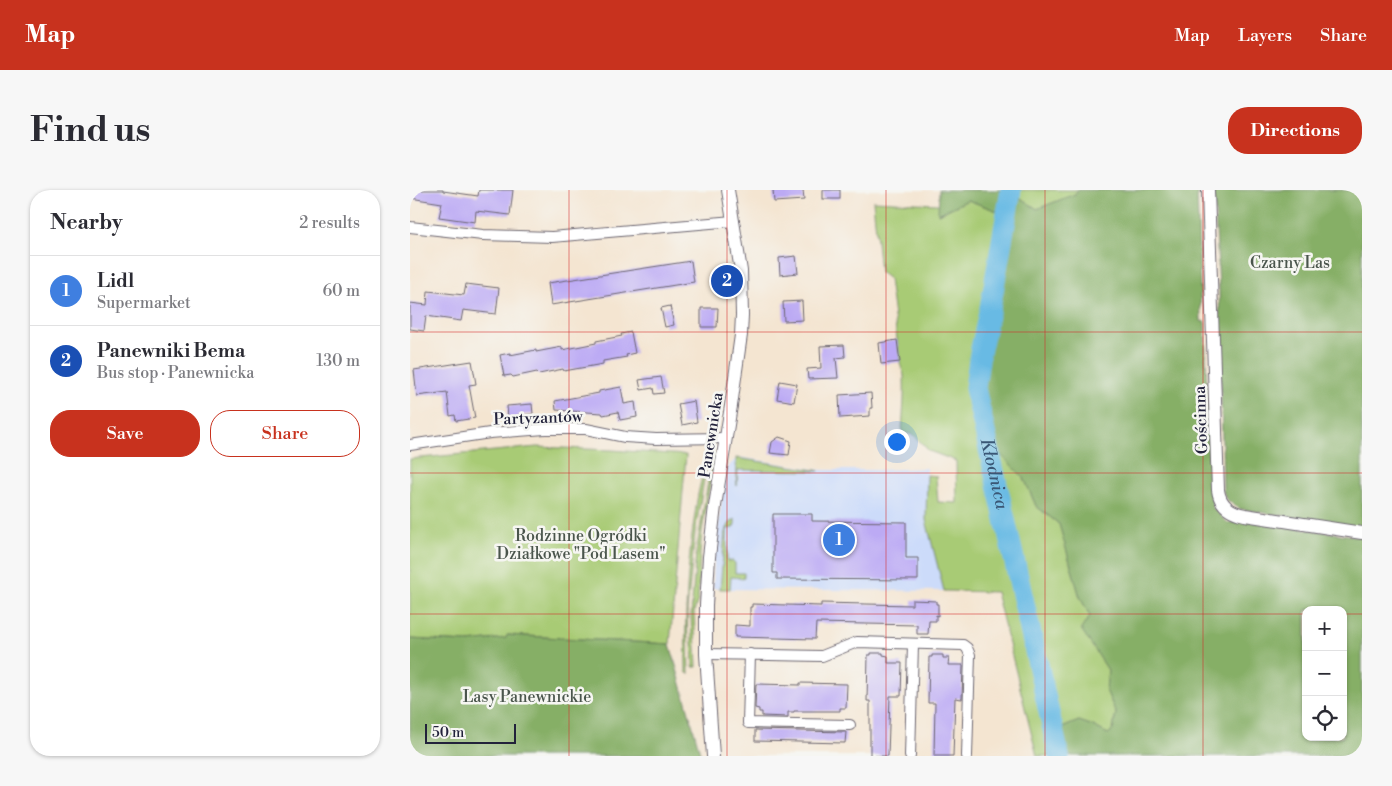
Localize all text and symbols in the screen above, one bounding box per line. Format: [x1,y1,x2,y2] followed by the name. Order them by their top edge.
[25,20,75,50] text: Map
[1175,24,1210,47] text: Map
[1238,24,1292,47] text: Layers
[1320,24,1367,47] text: Share
[1228,107,1362,154] button: Directions
[30,109,150,152] text: Find us
[50,210,123,236] text: Nearby
[299,213,360,233] text: 2 results
[1250,253,1330,273] park label: Czarny Las
[711,262,743,300] pin: 2
[97,269,134,293] text: Lidl
[62,281,70,301] text: 1
[322,281,360,301] text: 60 m
[97,293,191,313] text: Supermarket
[97,339,245,363] text: Panewniki Bema
[61,351,71,371] text: 2
[316,351,360,371] text: 130 m
[97,363,254,383] text: Bus stop · Panewnicka
[1190,385,1212,454] street label: Gościnna
[694,390,728,480] street label: Panewnicka
[493,406,584,430] street label: Partyzantów
[50,410,200,457] button: Save
[210,410,360,457] button: Share
[884,429,910,455] your location
[975,436,1014,513] water label: Kłodnica
[823,521,855,559] pin: 1
[496,526,666,564] park label: Rodzinne Ogródki Działkowe "Pod Lasem"
[1302,606,1347,741] map controls
[1302,606,1347,651] button: +
[1302,651,1347,696] button: −
[463,687,591,707] park label: Lasy Panewnickie
[1302,696,1347,741] button: locate
[425,721,516,744] scale bar
[432,724,464,742] text: 50 m

